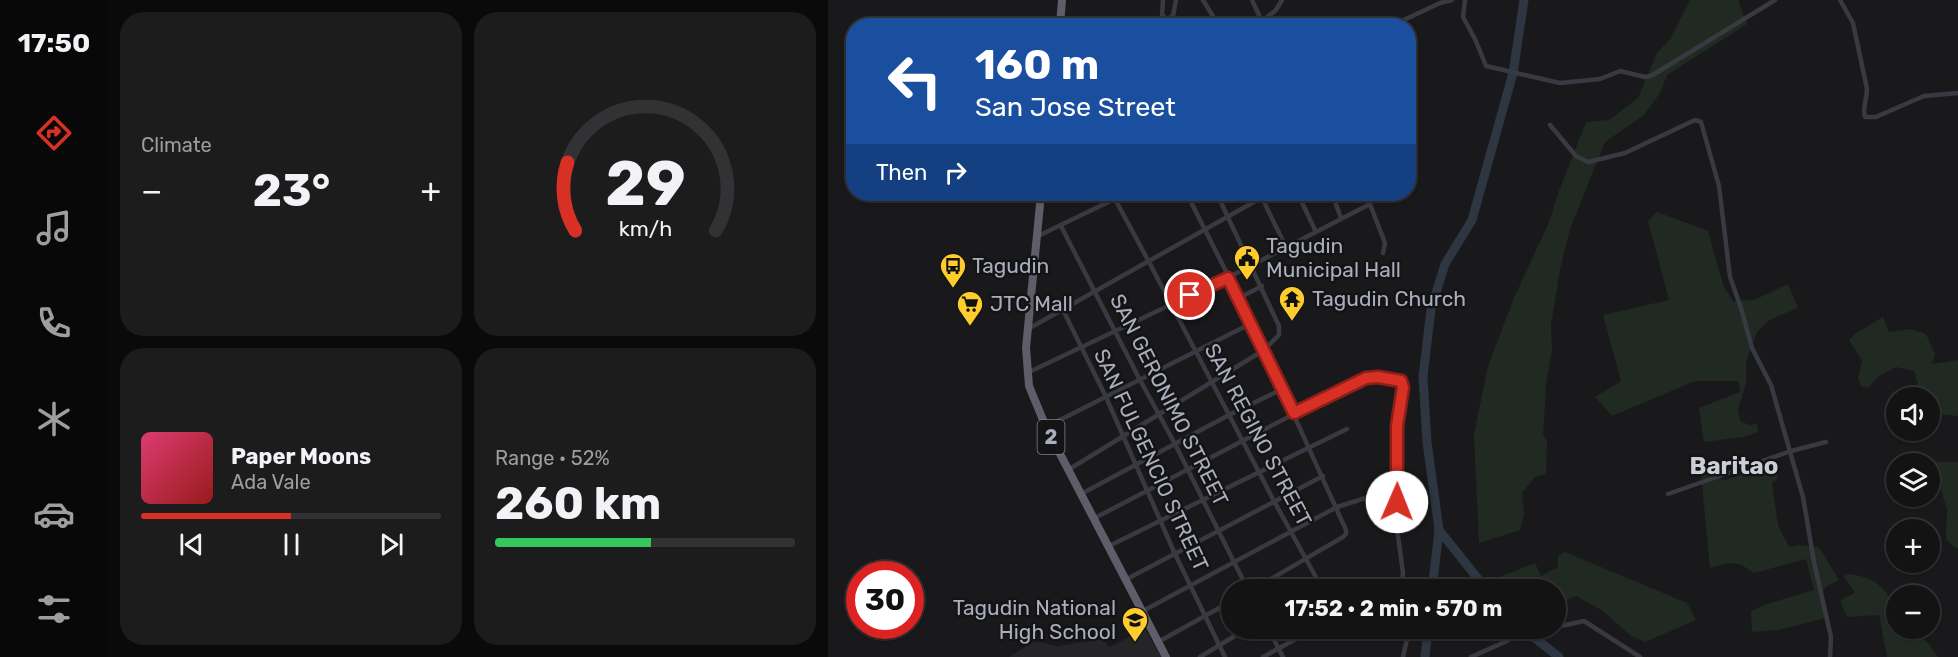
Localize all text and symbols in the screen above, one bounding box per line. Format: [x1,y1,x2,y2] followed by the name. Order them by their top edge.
[18,27,90,59] text: 17:50
[975,40,1099,90] text: 160 m
[876,42,954,120] icon: left
[975,91,1176,123] text: San Jose Street
[33,112,75,154] icon: directions
[141,133,212,157] text: Climate
[605,147,685,221] text: 29
[939,156,972,189] icon: right
[876,159,927,186] text: Then
[253,164,330,217] text: 23°
[141,171,162,210] text: −
[420,171,441,210] text: +
[33,207,75,249] icon: music
[618,216,672,241] text: km/h
[1266,233,1401,282] place label: Tagudin Municipal Hall
[1232,243,1262,281] public building icon: Tagudin Municipal Hall
[938,251,968,289] bus stop icon: Tagudin
[972,253,1049,278] place label: Tagudin
[1164,269,1215,320] pin
[1173,278,1206,311] icon: arrive
[1277,284,1307,322] temple icon: Tagudin Church
[1312,286,1466,311] place label: Tagudin Church
[955,289,985,327] supermarket icon: JTC Mall
[1105,290,1234,510] street label: SAN GERONIMO STREET
[990,291,1073,316] place label: JTC Mall
[33,302,75,344] icon: phone
[1200,339,1317,530] street label: SAN REGINO STREET
[1089,345,1214,575] street label: SAN FULGENCIO STREET
[1886,387,1940,639] map controls
[1886,387,1940,441] button: sound
[33,398,75,440] icon: climate
[1038,420,1064,454] road number: 2
[231,443,371,470] text: Paper Moons
[495,446,610,470] text: Range · 52%
[1690,452,1778,480] district label: Baritao
[1886,453,1940,507] button: layers
[231,470,311,494] text: Ada Vale
[1365,470,1429,534] position arrow
[495,477,661,530] text: 260 km
[33,493,75,535] icon: car
[1886,519,1940,573] button: +
[175,528,208,561] icon: previous
[275,528,308,561] icon: pause
[375,528,408,561] icon: next
[846,561,924,639] speed limit sign: 30
[1886,585,1940,639] button: −
[33,588,75,630] icon: filters
[953,595,1116,644] place label: Tagudin National High School
[1285,595,1502,622] text: 17:52 · 2 min · 570 m
[1120,605,1150,643] school or university icon: Tagudin National High School

